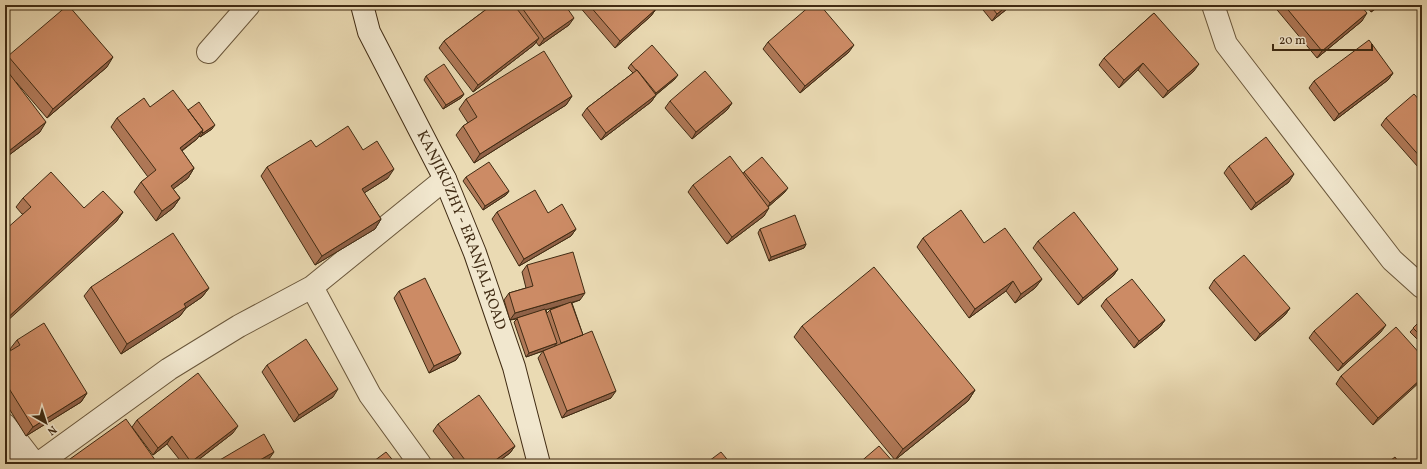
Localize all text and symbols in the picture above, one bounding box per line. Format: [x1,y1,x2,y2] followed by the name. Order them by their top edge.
[1273,26,1372,52] scale bar
[1279,33,1306,49] text: 20 m
[411,127,511,333] street label: KANJIKUZHY - ERANJAL ROAD
[26,403,66,443] north arrow
[44,421,59,438] text: N

